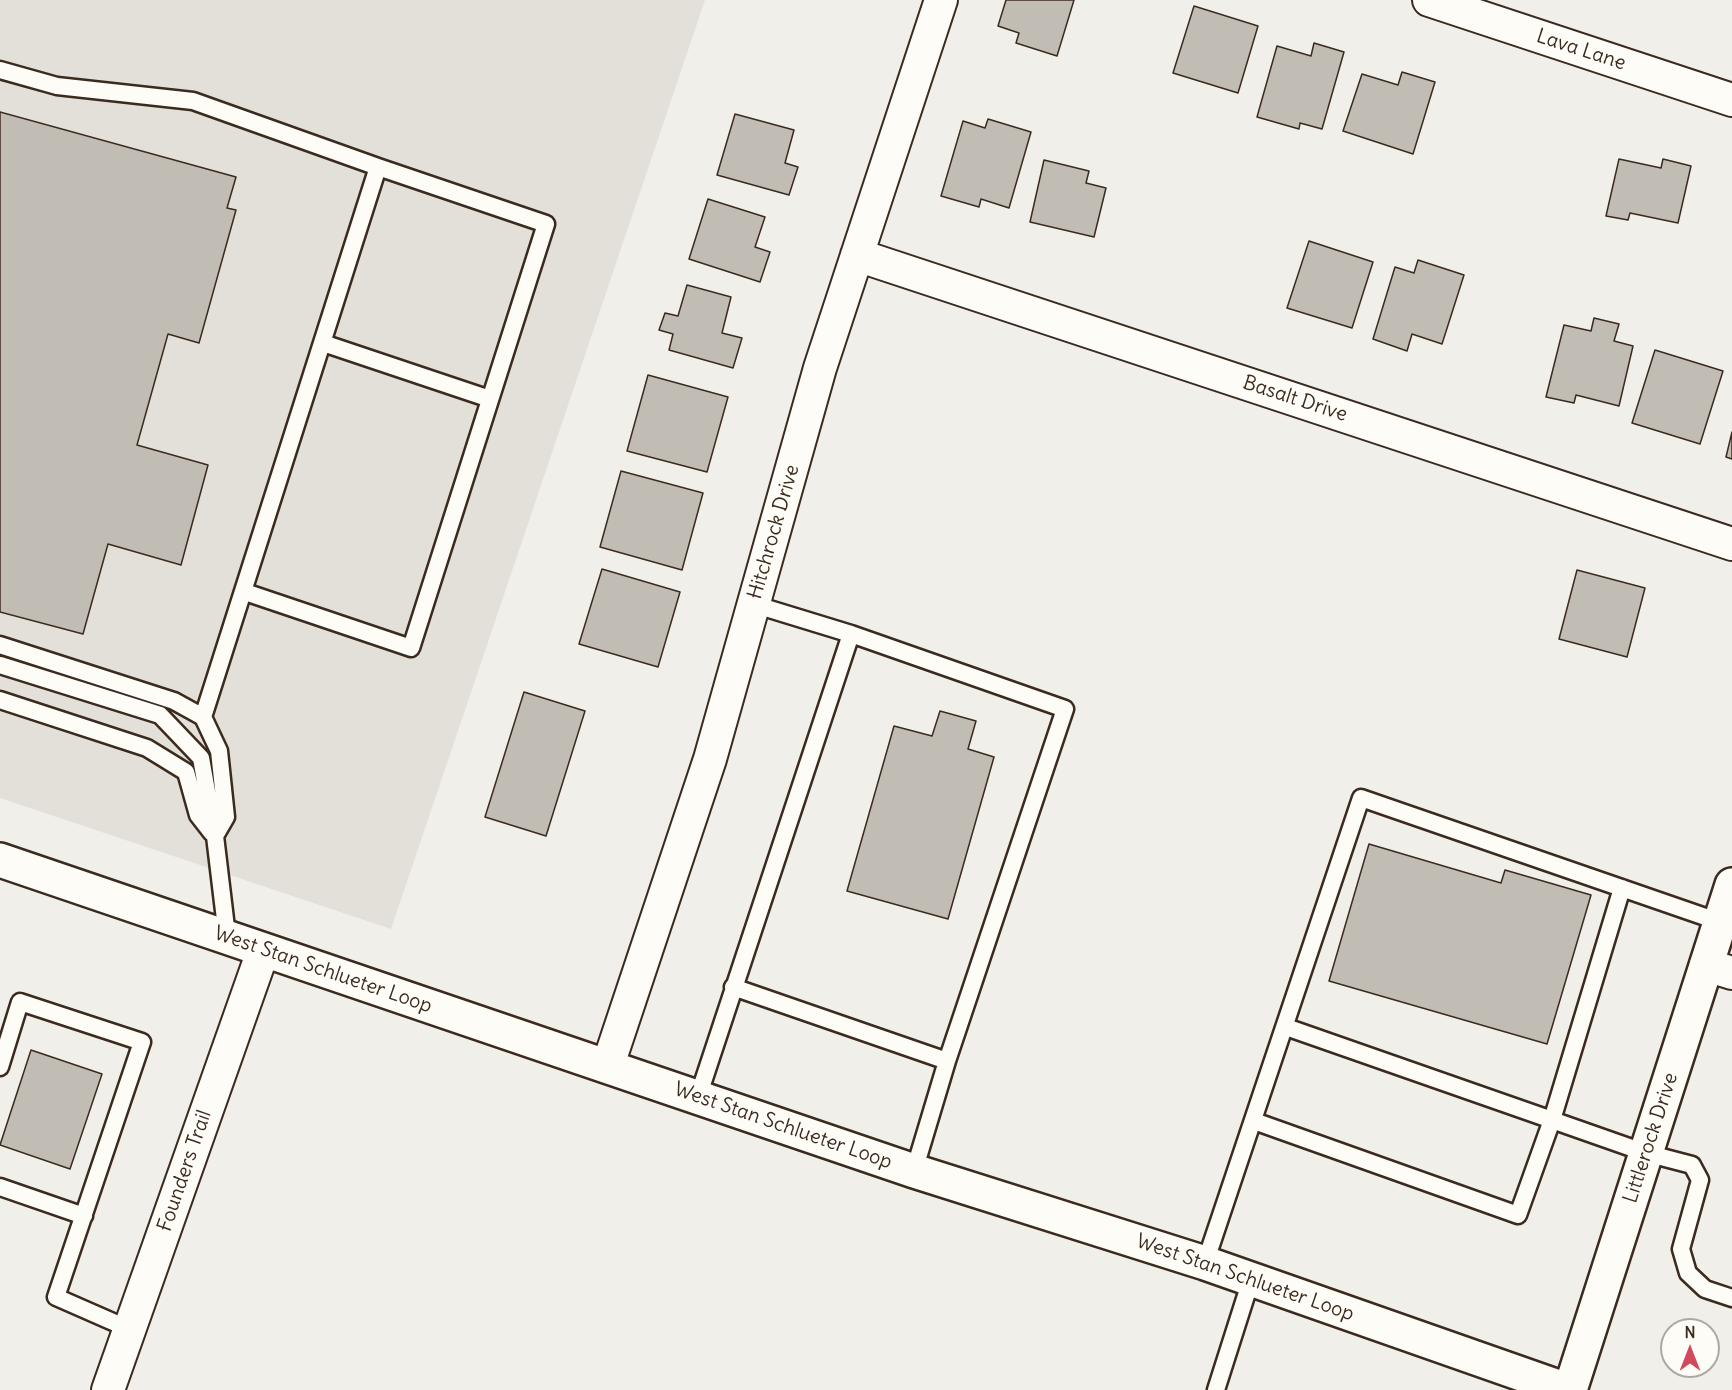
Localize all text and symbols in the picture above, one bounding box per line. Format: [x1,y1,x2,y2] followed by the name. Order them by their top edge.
[1533,24,1629,76] street label: Lava Lane
[1240,371,1350,427] street label: Basalt Drive
[743,462,805,602] street label: Hitchrock Drive
[211,921,435,1019] street label: West Stan Schlueter Loop
[1619,1070,1683,1206] street label: Littlerock Drive
[671,1077,895,1175] street label: West Stan Schlueter Loop
[153,1107,217,1235] street label: Founders Trail
[1133,1229,1357,1327] street label: West Stan Schlueter Loop
[1660,1318,1720,1378] north arrow
[1684,1322,1696,1342] text: N

